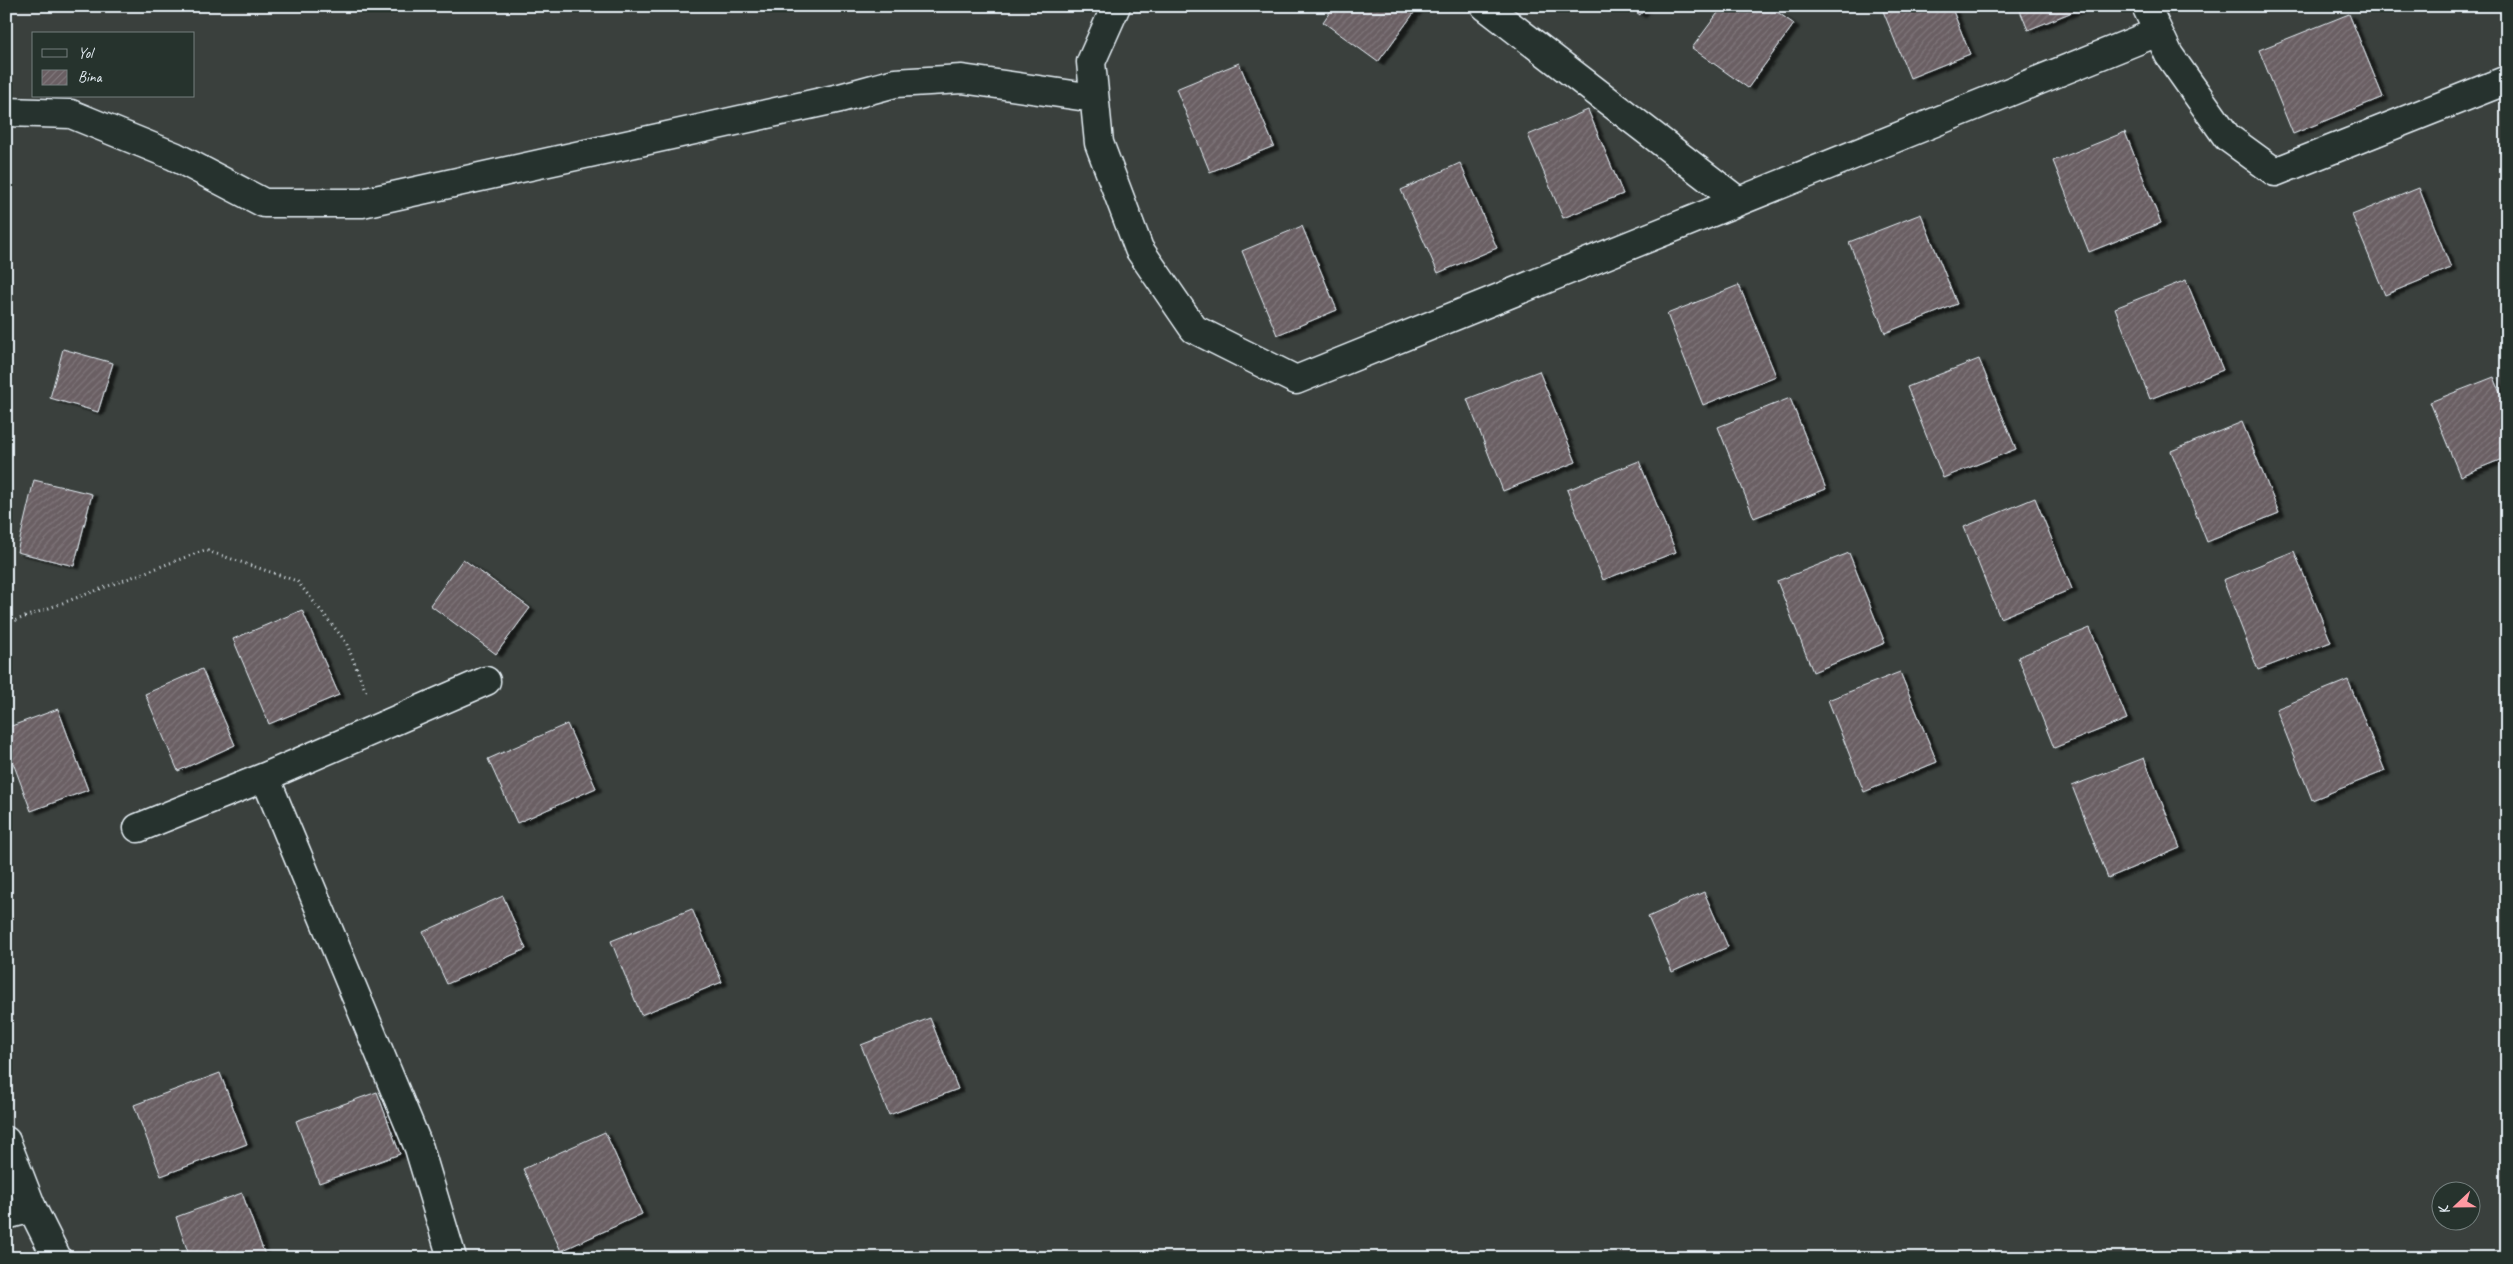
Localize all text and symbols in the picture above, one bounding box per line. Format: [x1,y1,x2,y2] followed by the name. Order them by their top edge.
[32,32,195,98] legend
[78,44,95,63] text: Yol
[78,68,103,87] text: Bina
[2430,1182,2480,1232] north arrow
[2434,1202,2454,1217] text: K

